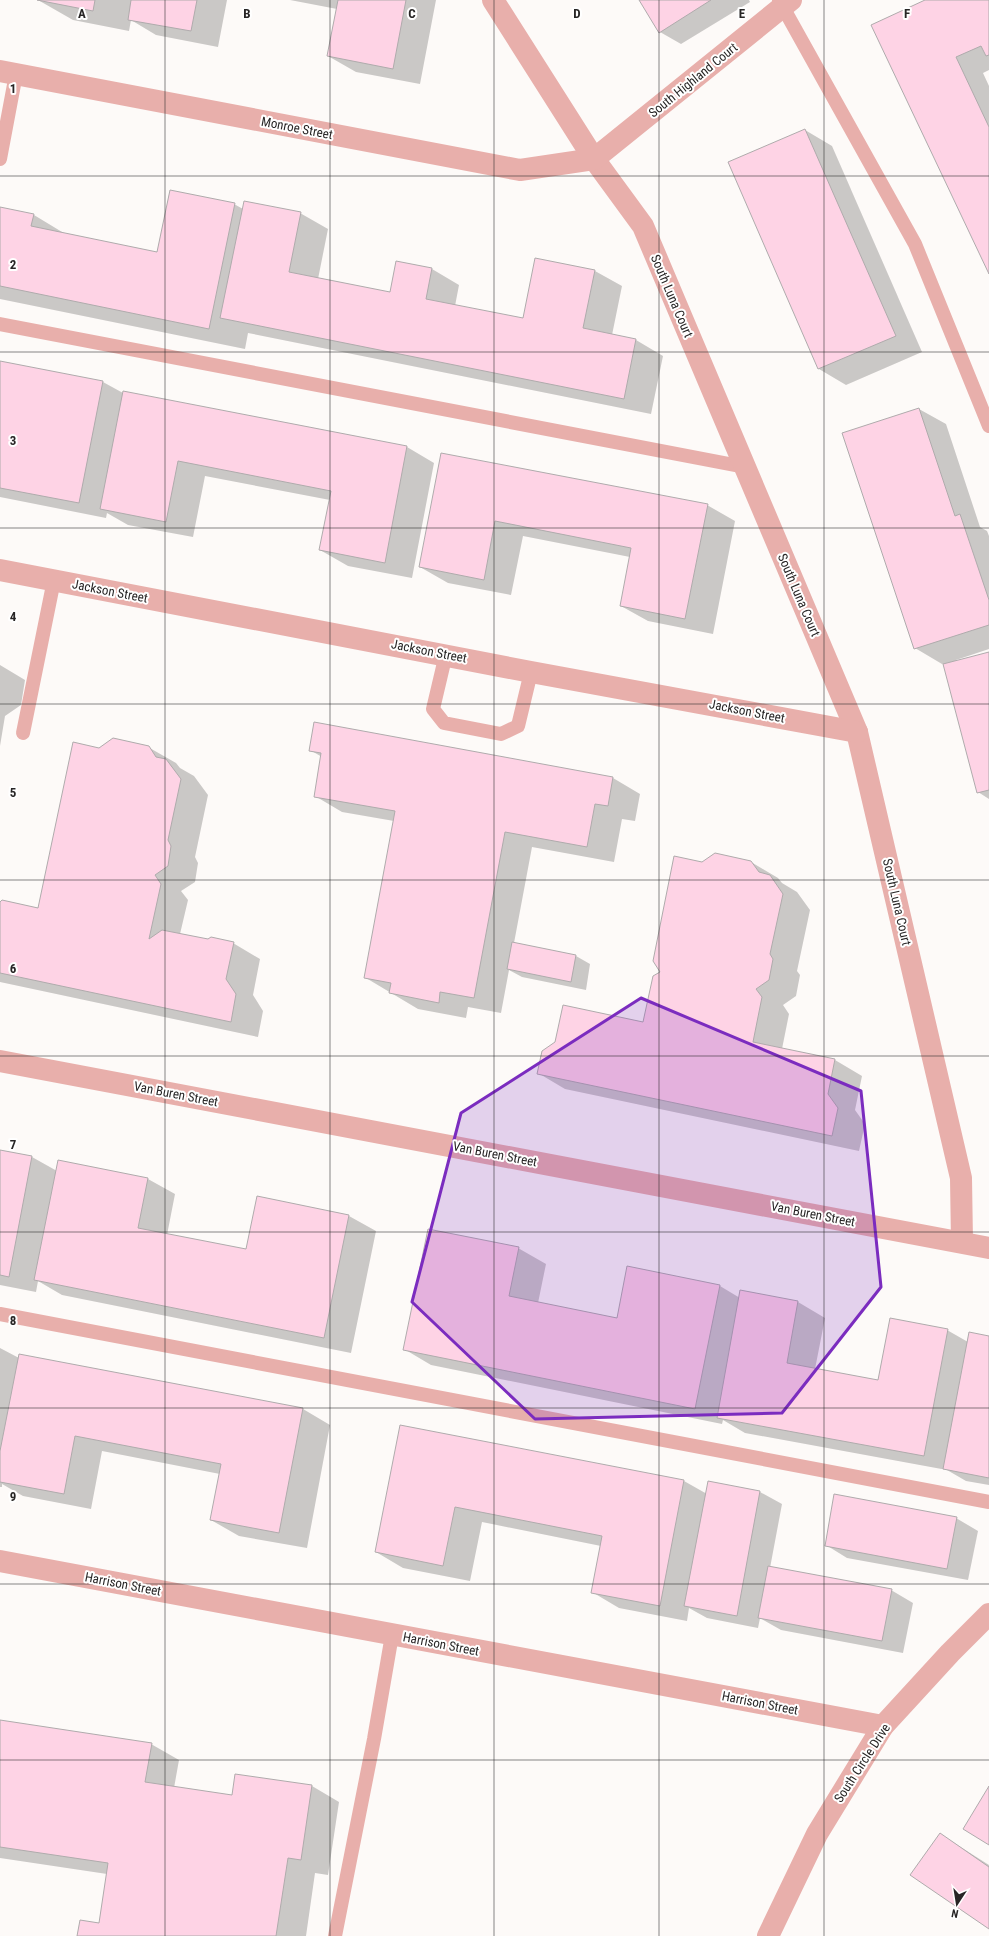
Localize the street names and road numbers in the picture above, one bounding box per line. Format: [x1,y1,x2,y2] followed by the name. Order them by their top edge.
[646,40,740,120] street label: South Highland Court
[260,114,334,142] street label: Monroe Street
[648,252,696,340] street label: South Luna Court
[775,551,823,639] street label: South Luna Court
[71,576,149,606] street label: Jackson Street
[390,636,468,666] street label: Jackson Street
[708,696,786,726] street label: Jackson Street
[880,857,914,947] street label: South Luna Court
[133,1078,220,1110] street label: Van Buren Street
[452,1138,539,1170] street label: Van Buren Street
[770,1198,857,1230] street label: Van Buren Street
[84,1569,163,1599] street label: Harrison Street
[402,1629,481,1659] street label: Harrison Street
[721,1688,800,1718] street label: Harrison Street
[831,1721,893,1805] street label: South Circle Drive

